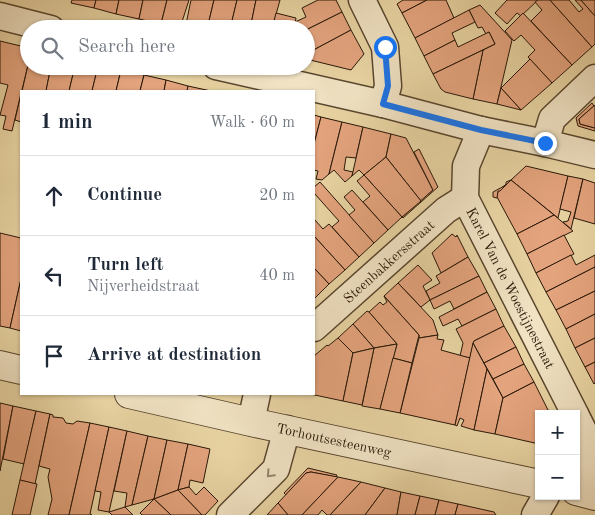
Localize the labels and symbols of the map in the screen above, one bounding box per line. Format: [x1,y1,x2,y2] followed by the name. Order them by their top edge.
[374,36,397,59] route start
[534,132,557,155] route end
[463,206,557,371] street label: Karel Van de Woestijnestraat
[341,218,437,306] street label: Steenbakkersstraat
[275,422,393,460] street label: Torhoutsesteenweg
[267,468,276,477] one-way arrow

